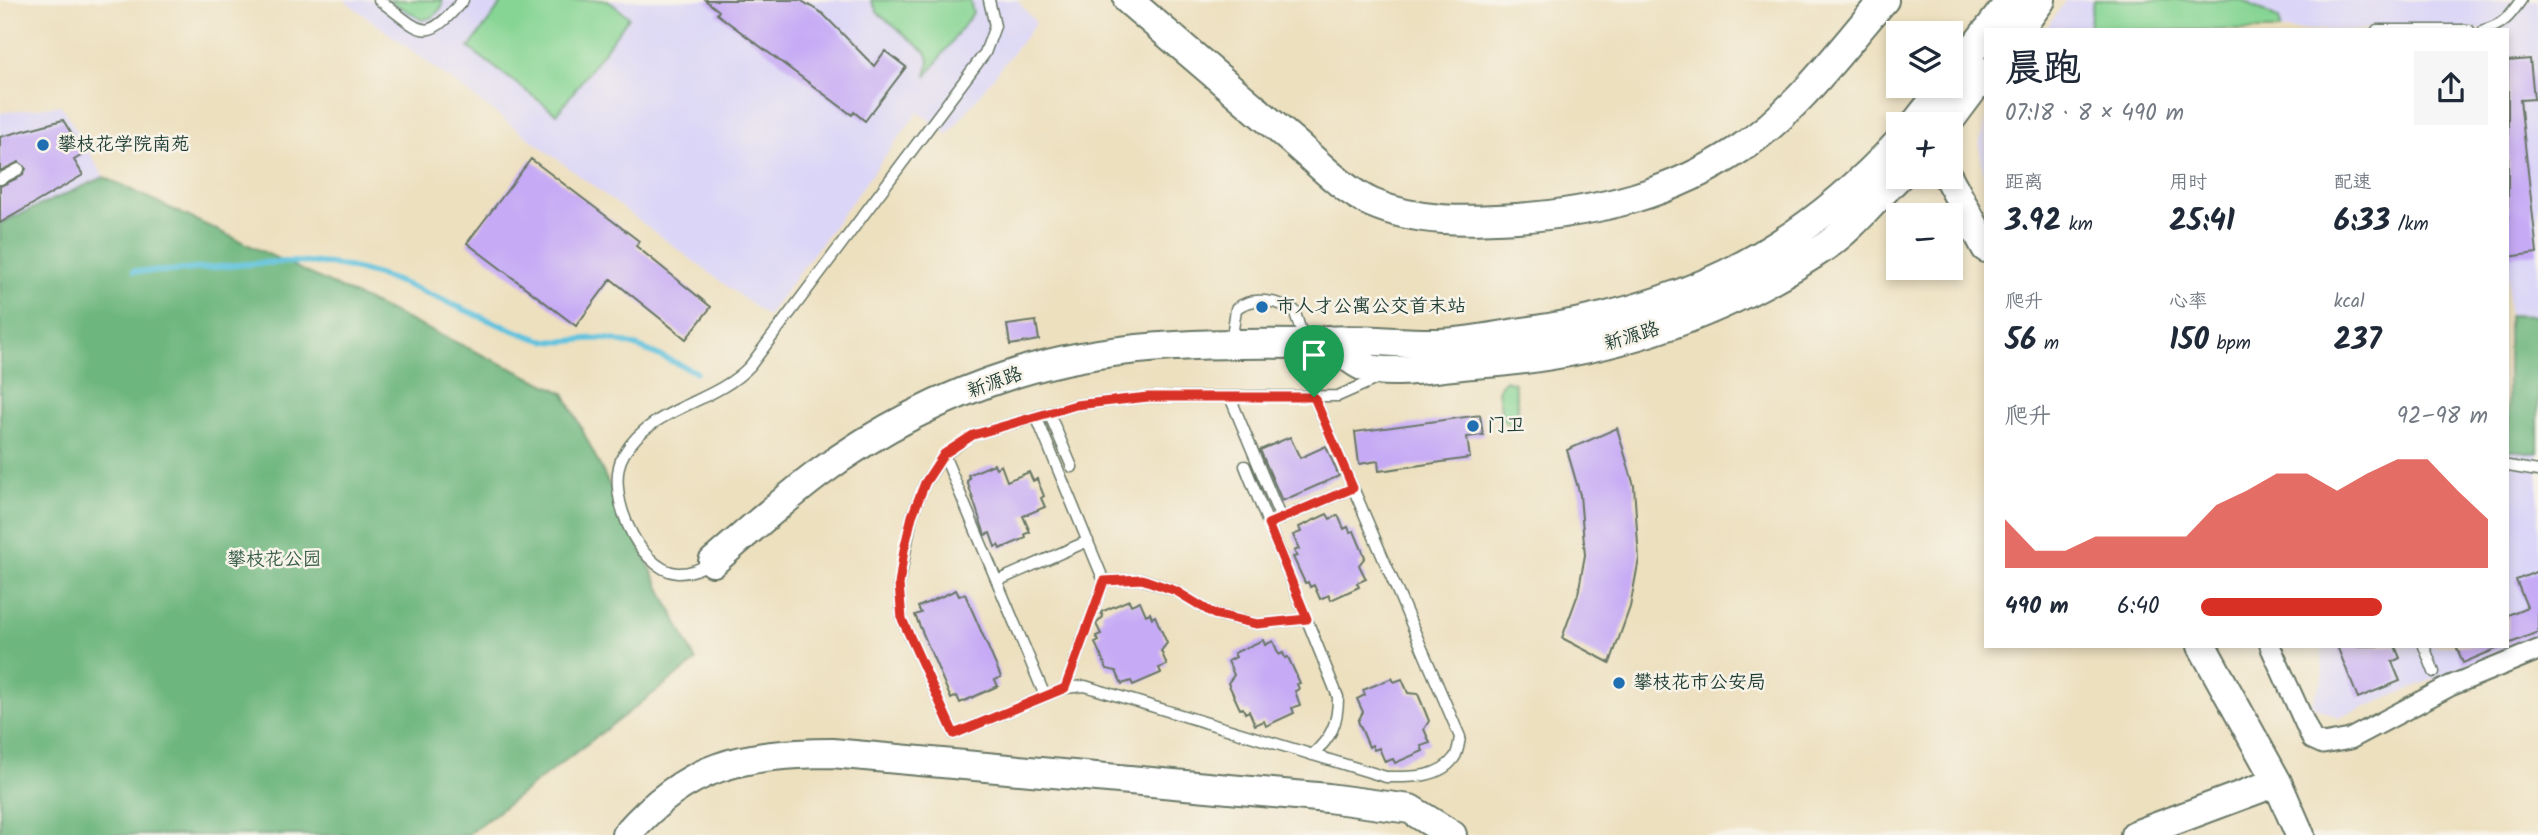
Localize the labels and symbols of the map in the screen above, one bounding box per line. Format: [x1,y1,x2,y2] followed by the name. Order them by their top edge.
[57,130,190,160] place label: 攀枝花学院南苑
[35,137,51,153] marker: 攀枝花学院南苑
[1276,292,1466,322] place label: 市人才公寓公交首末站
[1254,299,1270,315] marker: 市人才公寓公交首末站
[1600,314,1664,360] street label: 新源路
[1284,325,1344,397] pin
[963,359,1027,407] street label: 新源路
[1487,411,1525,441] place label: 门卫
[1465,418,1481,434] marker: 门卫
[226,545,322,575] park label: 攀枝花公园
[1633,668,1766,698] place label: 攀枝花市公安局
[1611,675,1627,691] marker: 攀枝花市公安局

